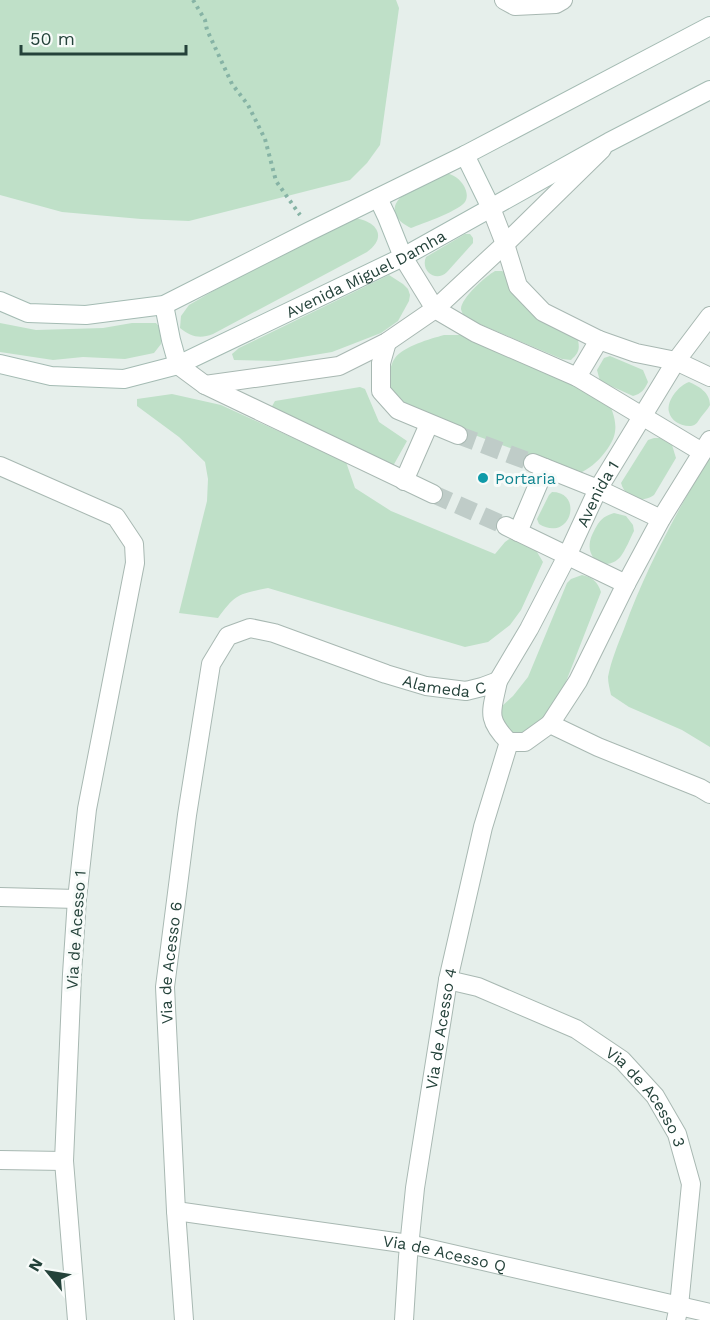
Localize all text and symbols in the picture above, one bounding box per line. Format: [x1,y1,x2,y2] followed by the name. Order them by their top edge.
[21,18,186,56] scale bar
[30,28,75,49] text: 50 m
[283,226,449,321] street label: Avenida Miguel Damha
[572,457,622,530] street label: Avenida 1
[495,469,556,488] place label: Portaria
[476,471,490,485] marker: Portaria
[401,670,488,701] street label: Alameda C
[62,870,90,990] street label: Via de Acesso 1
[155,900,185,1025] street label: Via de Acesso 6
[421,965,460,1091] street label: Via de Acesso 4
[602,1042,690,1149] street label: Via de Acesso 3
[382,1231,508,1275] street label: Via de Acesso Q
[18,1242,78,1302] north arrow
[24,1255,47,1275] text: N

